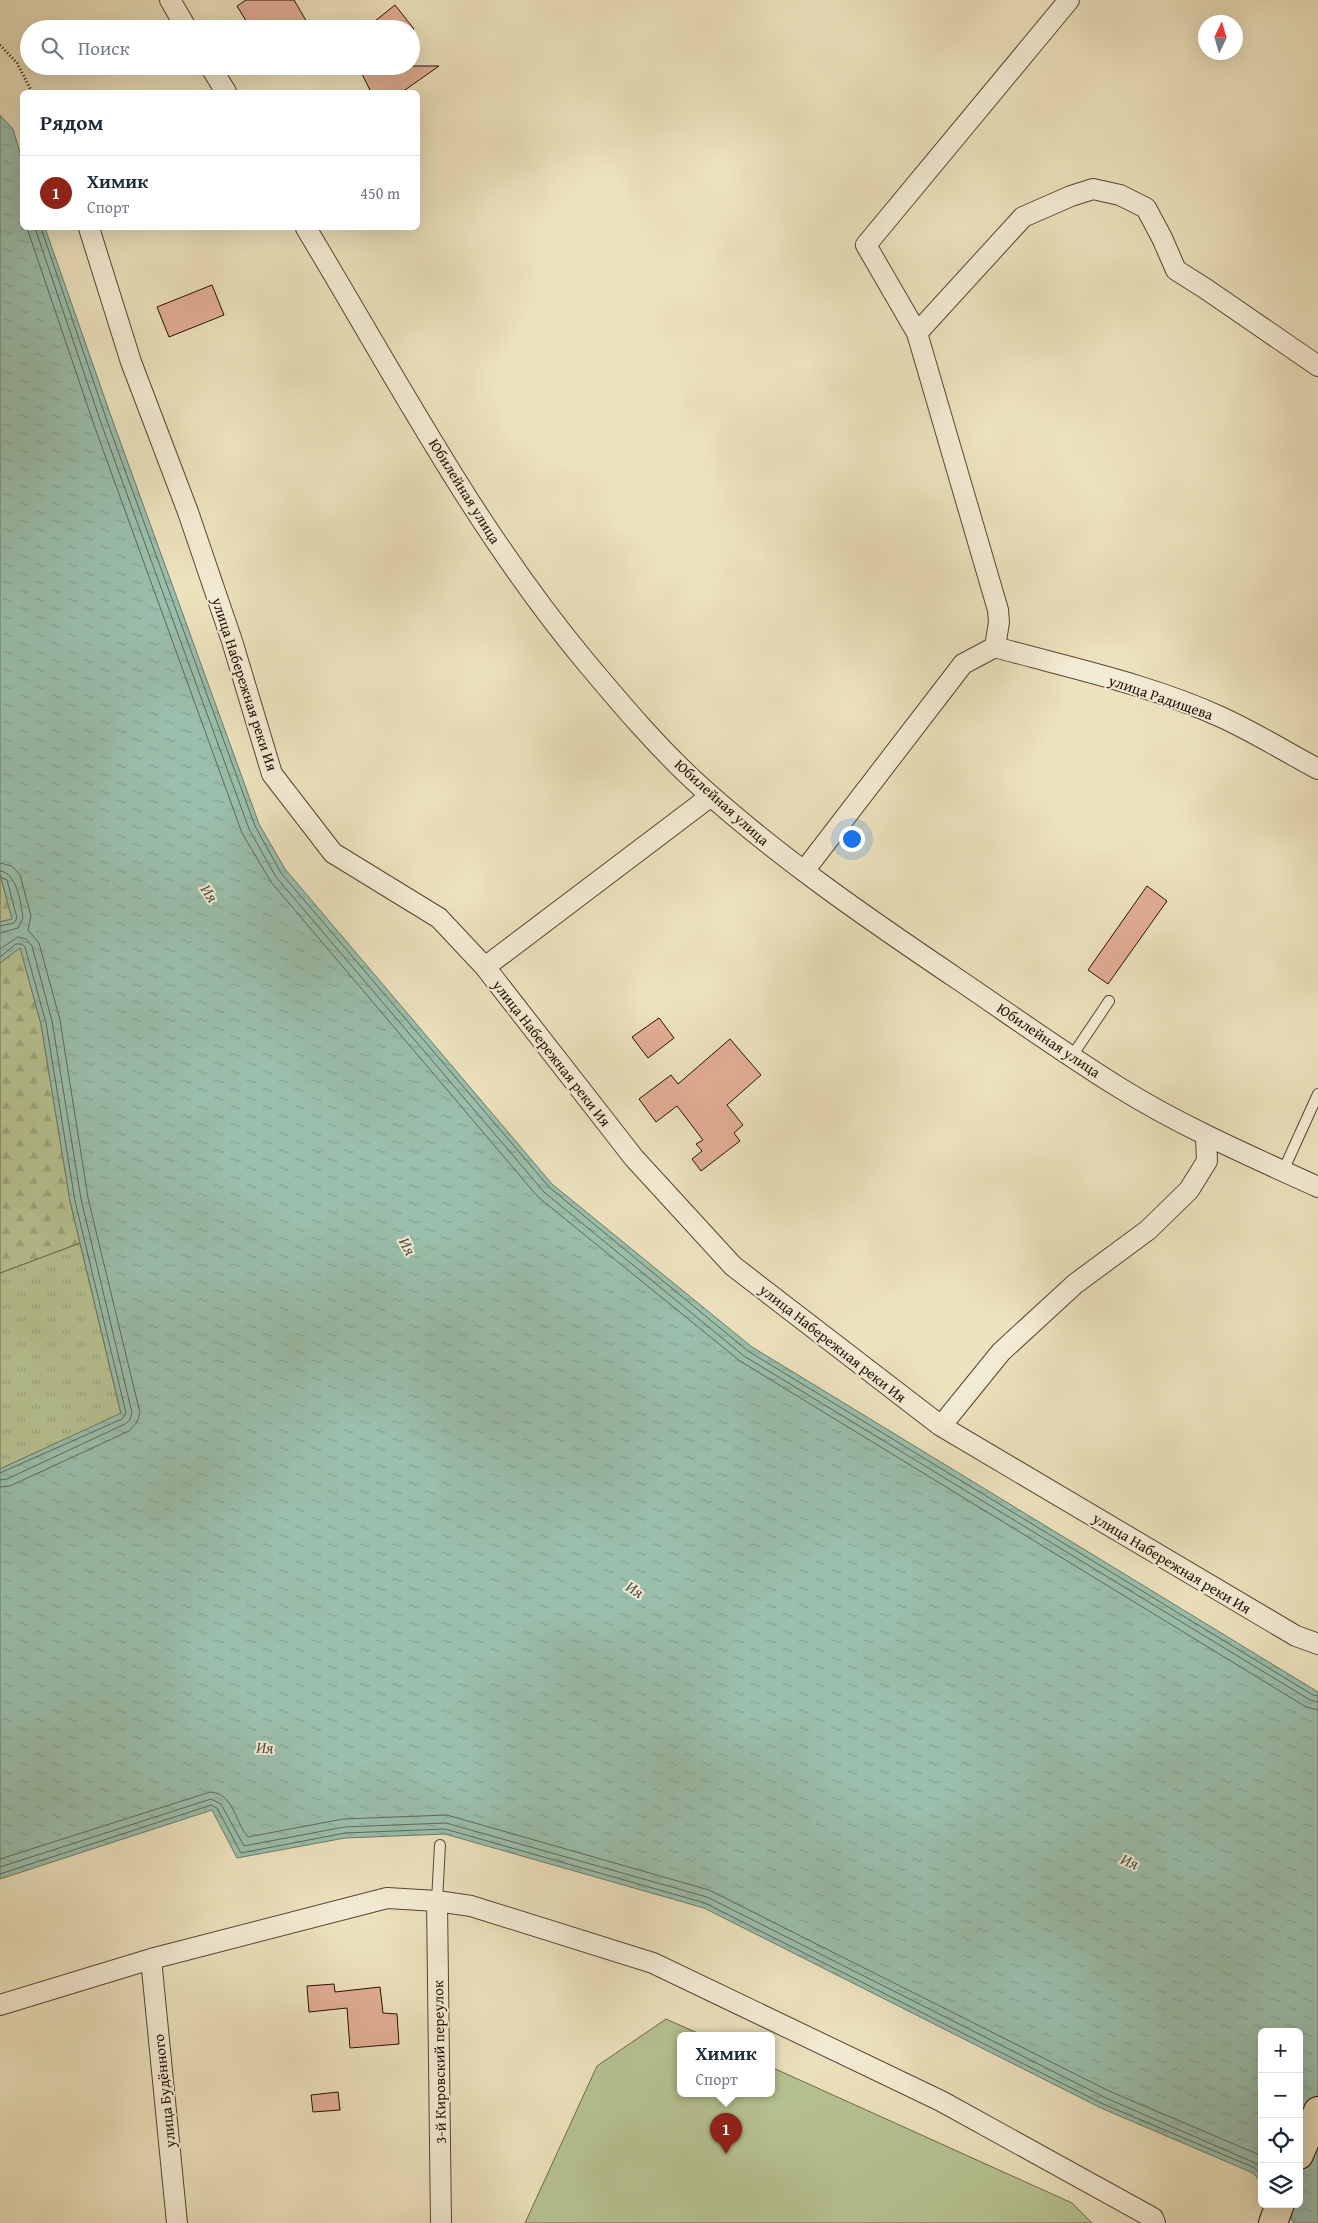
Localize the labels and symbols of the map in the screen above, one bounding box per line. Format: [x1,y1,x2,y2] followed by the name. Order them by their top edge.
[1198,15,1243,60] north arrow
[424,434,506,549] street label: Юбилейная улица
[207,594,283,774] street label: улица Набережная реки Ия
[1105,669,1217,725] street label: улица Радищева
[670,754,775,851] street label: Юбилейная улица
[839,826,865,852] your location
[195,879,225,907] water label: Ия
[487,974,616,1131] street label: улица Набережная реки Ия
[993,997,1106,1083] street label: Юбилейная улица
[393,1233,423,1260] water label: Ия
[754,1278,911,1407] street label: улица Набережная реки Ия
[1088,1507,1255,1619] street label: улица Набережная реки Ия
[621,1574,649,1604] water label: Ия
[256,1735,275,1759] water label: Ия
[1117,1846,1143,1876] water label: Ия
[427,1980,451,2144] street label: 3-й Кировский переулок
[148,2033,181,2150] street label: улица Будённого
[710,2113,742,2154] pin: 1

